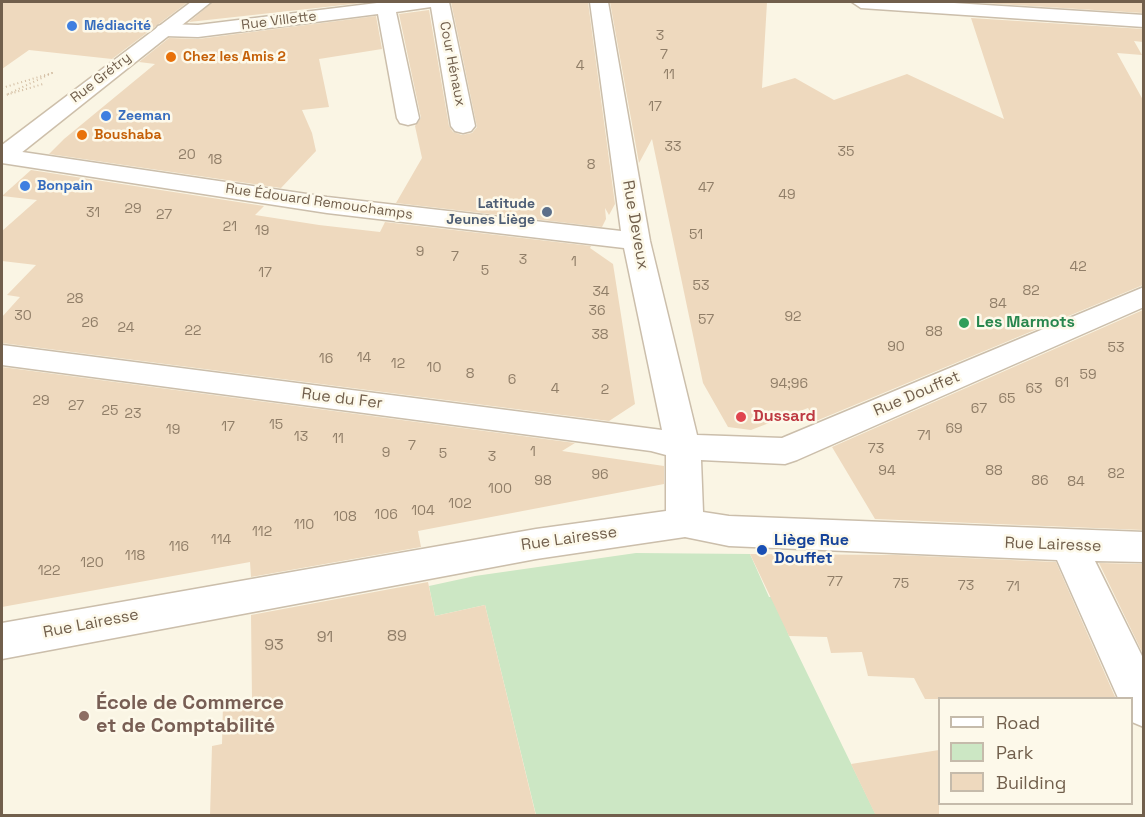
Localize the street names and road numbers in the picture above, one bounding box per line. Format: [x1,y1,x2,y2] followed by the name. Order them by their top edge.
[240,8,318,34] street label: Rue Villette
[436,20,468,108] street label: Cour Hénaux
[68,49,134,107] street label: Rue Grétry
[618,179,652,271] street label: Rue Deveux
[224,181,414,223] street label: Rue Édouard Remouchamps
[871,367,963,421] street label: Rue Douffet
[300,384,384,414] street label: Rue du Fer
[520,523,618,555] street label: Rue Lairesse
[1004,534,1102,556] street label: Rue Lairesse
[42,605,140,643] street label: Rue Lairesse

